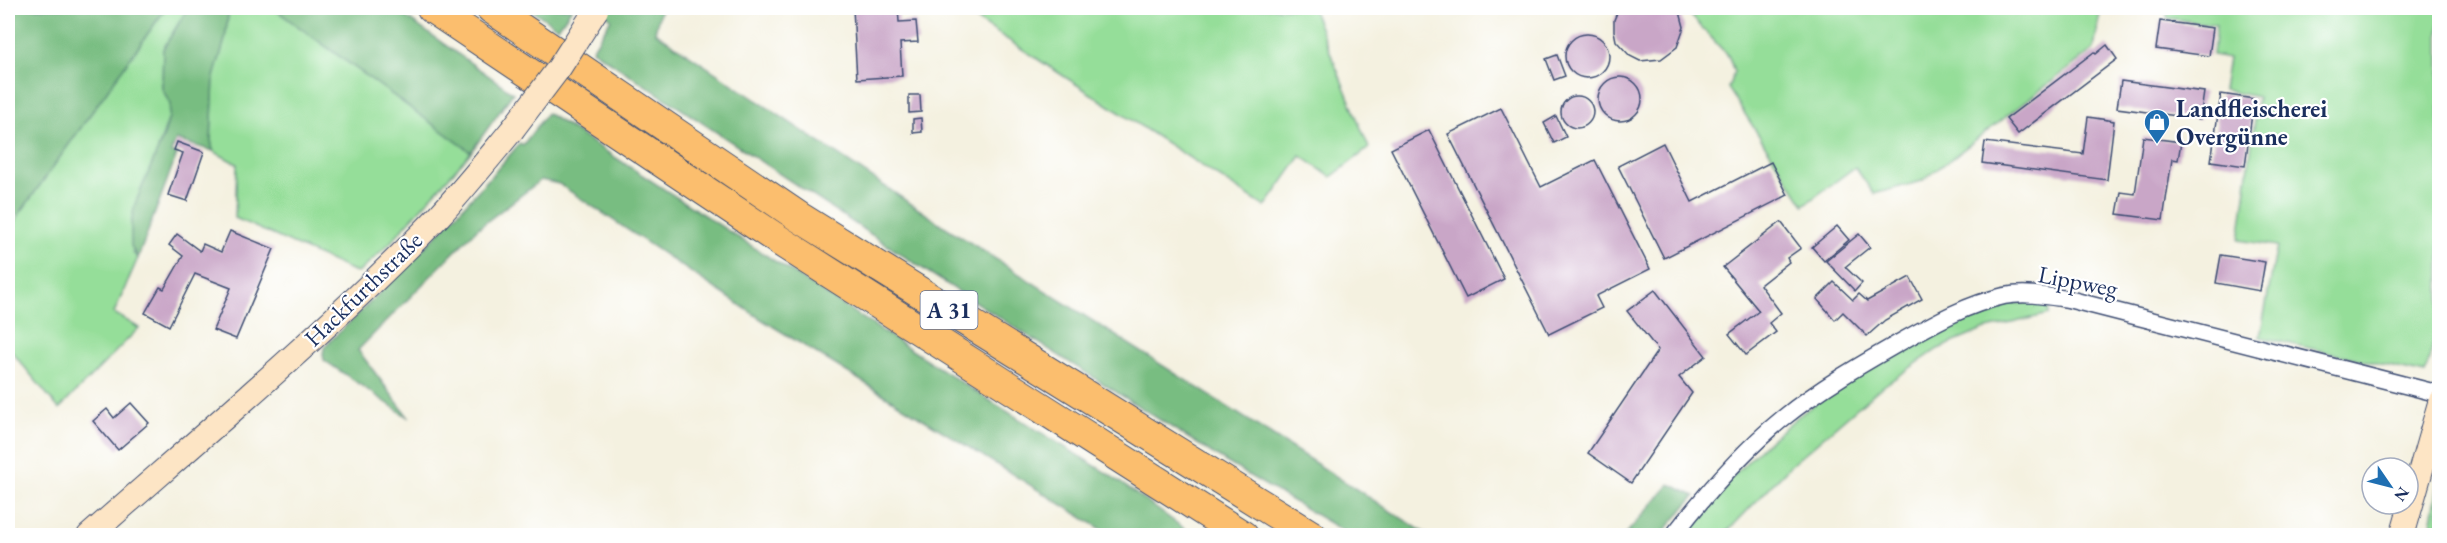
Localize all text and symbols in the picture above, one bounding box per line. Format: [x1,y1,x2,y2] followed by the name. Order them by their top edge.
[2176,93,2327,153] place label: Landfleischerei Overgünne
[2142,107,2172,145] shop icon: Landfleischerei Overgünne
[297,225,429,353] street label: Hackfurthstraße
[2036,258,2121,304] street label: Lippweg
[920,291,978,329] road number: A 31
[2360,456,2420,516] north arrow
[2390,483,2414,506] text: N

